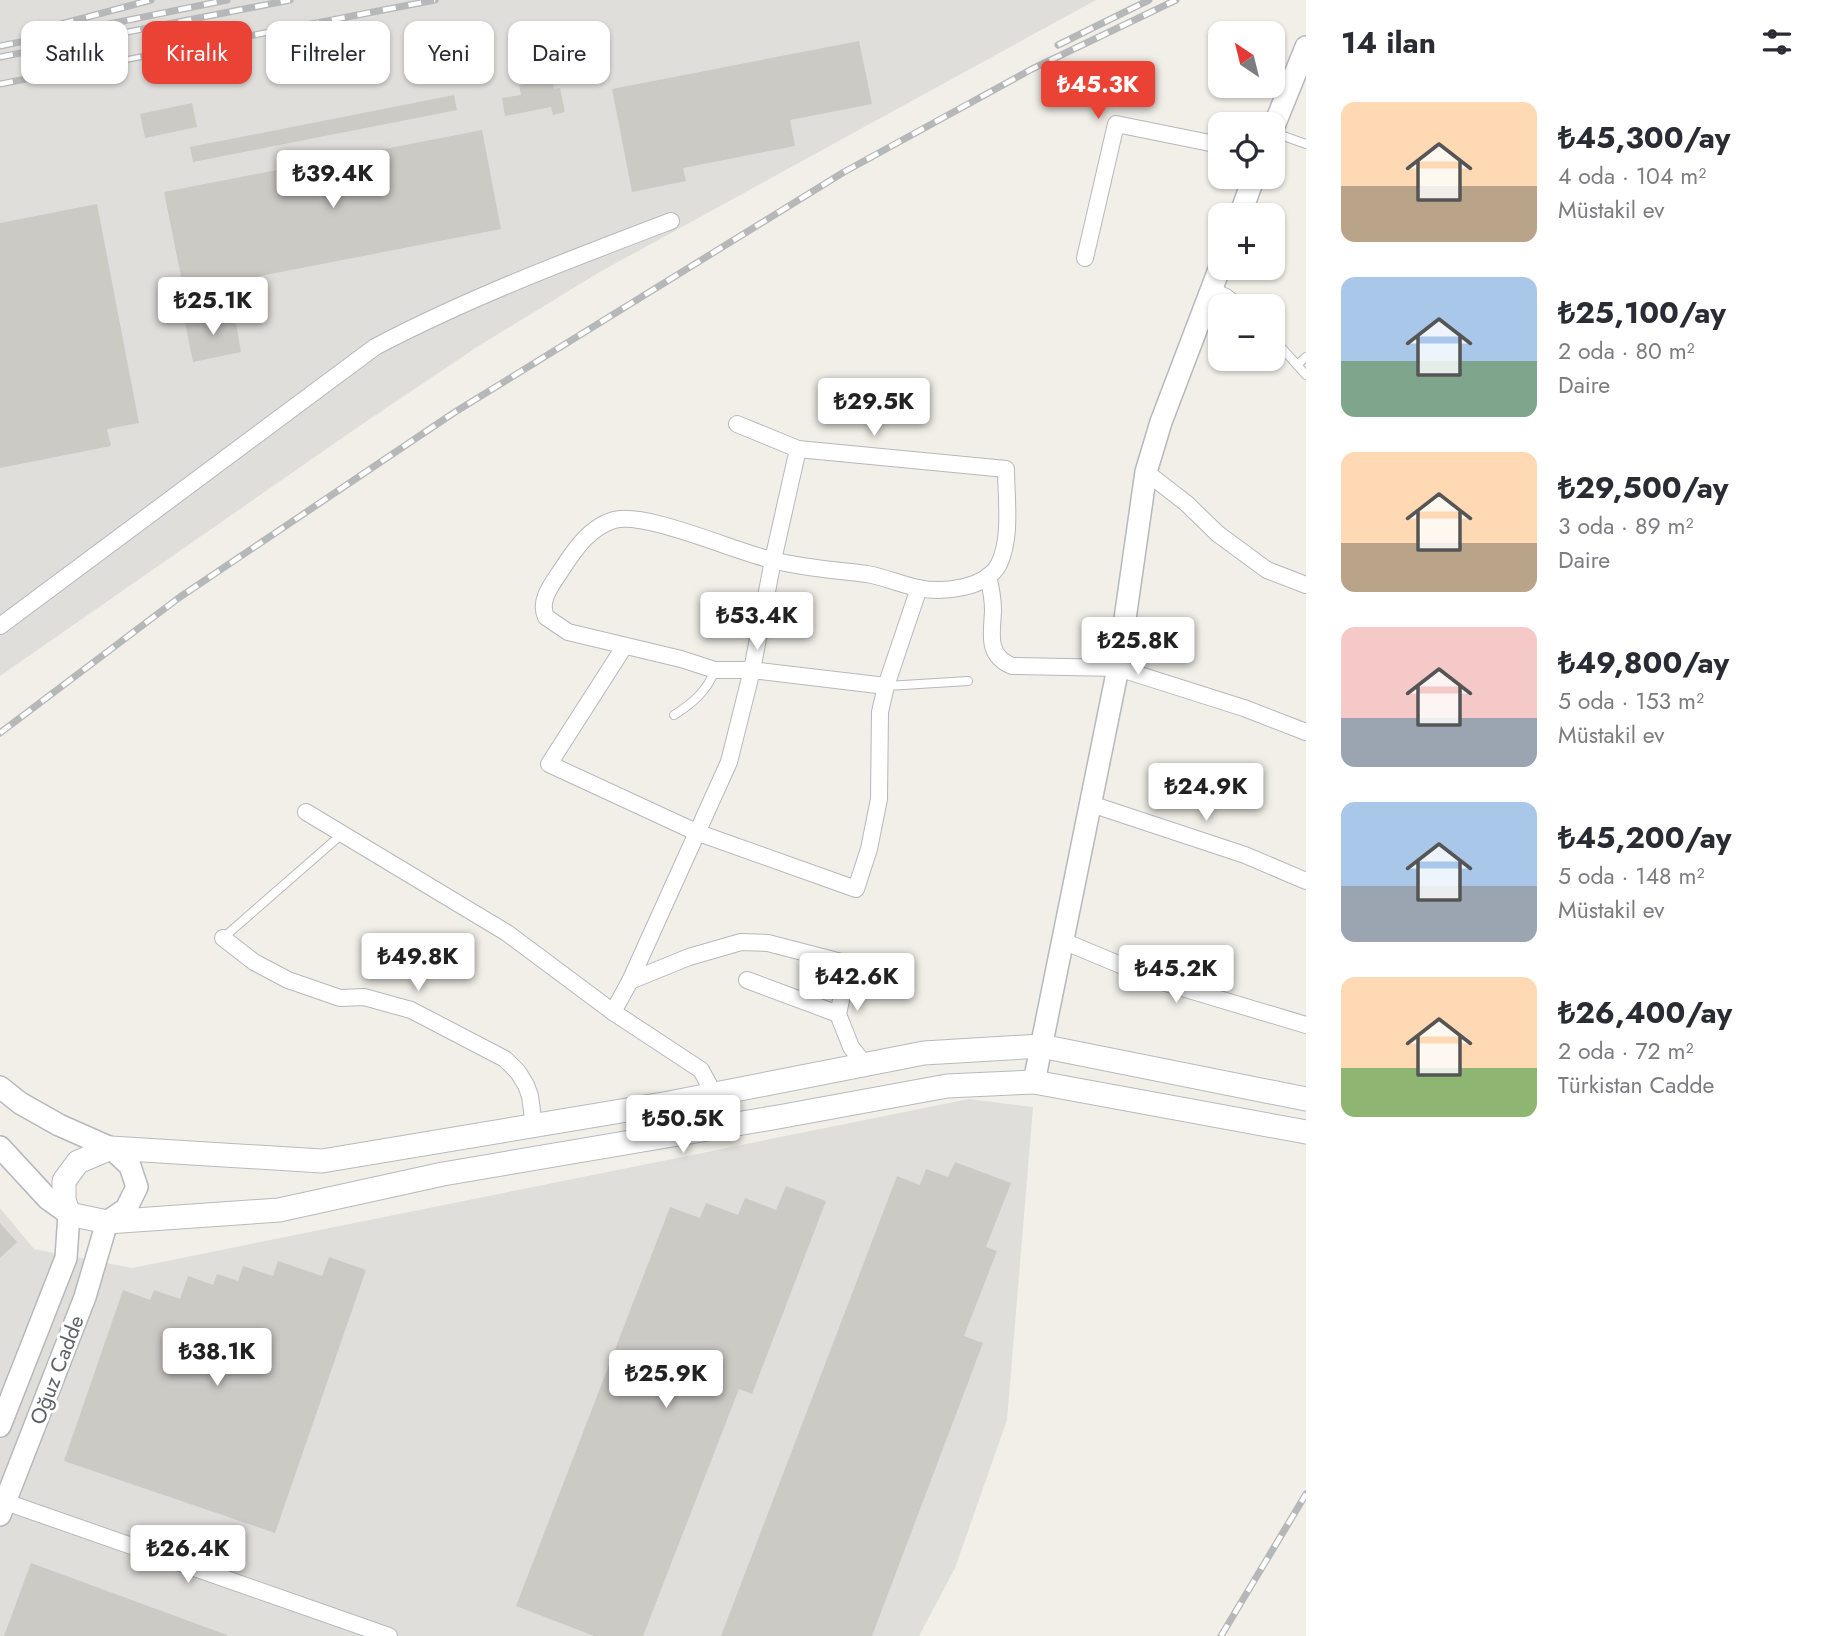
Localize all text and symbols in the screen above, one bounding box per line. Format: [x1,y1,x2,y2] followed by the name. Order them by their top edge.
[21,21,128,84] chip: Satılık
[142,21,252,84] chip: Kiralık
[266,21,390,84] chip: Filtreler
[404,21,494,84] chip: Yeni
[508,21,610,84] chip: Daire
[1208,21,1284,98] north arrow
[1208,21,1285,371] map controls
[1341,21,1436,64] text: 14 ilan
[1758,23,1796,61] icon: filters
[1041,61,1155,121] pin: ₺45.3K
[1057,67,1139,101] text: ₺45.3K
[1208,112,1285,189] button: locate
[1558,116,1730,159] text: ₺45,300/ay
[1397,130,1481,214] icon: home
[276,150,390,210] pin: ₺39.4K
[293,156,373,190] text: ₺39.4K
[1558,159,1706,193] text: 4 oda · 104 m²
[1558,193,1664,227] text: Müstakil ev
[1208,203,1285,280] button: +
[156,278,270,337] pin: ₺25.1K
[174,283,252,317] text: ₺25.1K
[1558,291,1726,334] text: ₺25,100/ay
[1208,294,1285,371] button: −
[1397,305,1481,389] icon: home
[1558,334,1695,368] text: 2 oda · 80 m²
[1558,368,1610,402] text: Daire
[817,378,931,438] pin: ₺29.5K
[834,384,914,418] text: ₺29.5K
[1558,466,1729,509] text: ₺29,500/ay
[1397,480,1481,564] icon: home
[1558,509,1694,543] text: 3 oda · 89 m²
[1558,543,1610,577] text: Daire
[700,592,814,652] pin: ₺53.4K
[716,598,798,632] text: ₺53.4K
[1081,618,1195,677] pin: ₺25.8K
[1098,623,1178,657] text: ₺25.8K
[1558,641,1729,684] text: ₺49,800/ay
[1397,655,1481,739] icon: home
[1558,684,1704,718] text: 5 oda · 153 m²
[1558,718,1664,752] text: Müstakil ev
[1149,764,1263,823] pin: ₺24.9K
[1164,769,1248,803] text: ₺24.9K
[1558,816,1731,859] text: ₺45,200/ay
[1397,830,1481,914] icon: home
[1558,859,1704,893] text: 5 oda · 148 m²
[1558,893,1664,927] text: Müstakil ev
[361,934,475,993] pin: ₺49.8K
[378,939,458,973] text: ₺49.8K
[1119,946,1233,1005] pin: ₺45.2K
[1135,951,1217,985] text: ₺45.2K
[800,954,914,1013] pin: ₺42.6K
[815,959,899,993] text: ₺42.6K
[1558,991,1732,1034] text: ₺26,400/ay
[1397,1005,1481,1089] icon: home
[1558,1034,1693,1068] text: 2 oda · 72 m²
[1558,1068,1714,1102] text: Türkistan Cadde
[626,1096,740,1155] pin: ₺50.5K
[642,1101,724,1135] text: ₺50.5K
[22,1311,92,1429] street label: Oğuz Cadde
[160,1328,274,1388] pin: ₺38.1K
[179,1334,255,1368] text: ₺38.1K
[609,1350,723,1410] pin: ₺25.9K
[625,1356,707,1390] text: ₺25.9K
[131,1526,245,1585] pin: ₺26.4K
[146,1531,230,1565] text: ₺26.4K

